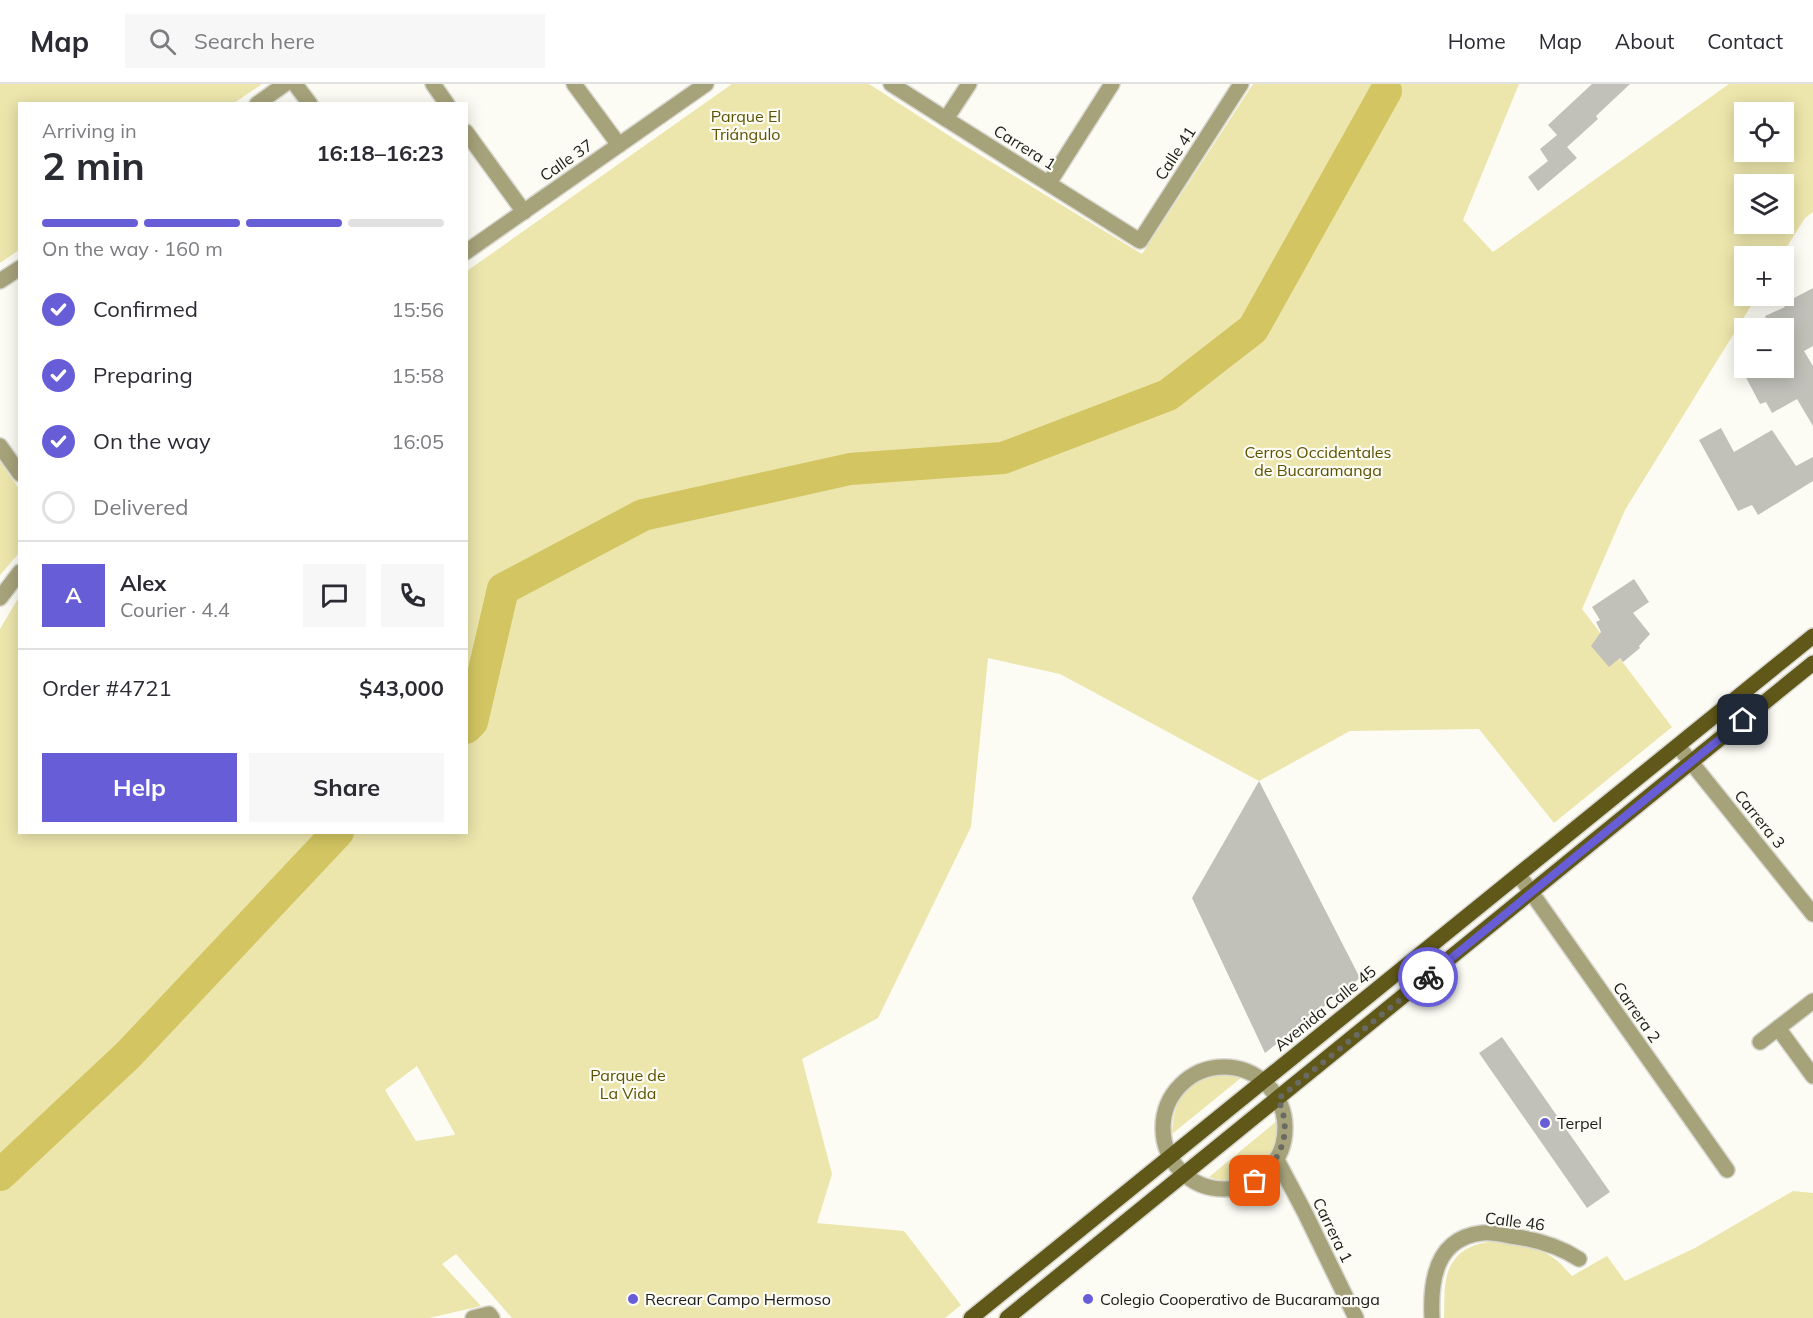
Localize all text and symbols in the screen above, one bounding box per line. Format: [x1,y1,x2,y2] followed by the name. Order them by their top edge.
[125,14,545,68] search box
[30,24,89,59] text: Map
[146,25,179,58] icon: search
[194,27,315,55] text: Search here
[1448,28,1506,54] text: Home
[1539,28,1582,54] text: Map
[1615,28,1674,54] text: About
[1707,28,1783,54] text: Contact
[1734,102,1794,378] map controls
[1734,102,1794,162] button: locate
[711,106,781,144] park label: Parque El Triángulo
[42,118,137,143] text: Arriving in
[990,120,1060,174] street label: Carrera 1
[1150,122,1200,184] street label: Calle 41
[536,135,596,185] street label: Calle 37
[316,139,444,167] text: 16:18–16:23
[42,141,145,190] text: 2 min
[1734,174,1794,234] button: layers
[42,236,223,261] text: On the way · 160 m
[1734,246,1794,306] button: +
[42,293,75,326] icon: check
[93,295,198,323] text: Confirmed
[391,297,444,322] text: 15:56
[1734,318,1794,378] button: −
[42,359,75,392] icon: check
[93,361,193,389] text: Preparing
[391,363,444,388] text: 15:58
[42,425,75,458] icon: check
[93,427,211,455] text: On the way
[391,429,444,454] text: 16:05
[1244,442,1392,480] park label: Cerros Occidentales de Bucaramanga
[93,493,188,521] text: Delivered
[303,564,366,627] button: chat
[381,564,444,627] button: phone
[120,569,166,597] text: Alex
[65,581,82,609] text: A
[120,597,230,622] text: Courier · 4.4
[42,674,172,702] text: Order #4721
[359,674,444,702] text: $43,000
[1717,694,1768,745] pin
[1726,703,1759,736] icon: home
[42,753,237,822] button: Help
[249,753,444,822] button: Share
[1730,786,1790,852] street label: Carrera 3
[1398,947,1458,1007] courier
[1270,961,1380,1055] street label: Avenida Calle 45
[1412,961,1445,994] icon: bike
[1609,978,1665,1046] street label: Carrera 2
[590,1065,666,1103] park label: Parque de La Vida
[1557,1113,1602,1133] place label: Terpel
[1538,1116,1552,1130] marker: Terpel
[1229,1155,1280,1206] pin
[1238,1164,1271,1197] icon: bag
[1309,1194,1357,1266] street label: Carrera 1
[1484,1207,1546,1235] street label: Calle 46
[645,1289,831,1309] place label: Recrear Campo Hermoso
[1100,1289,1380,1309] place label: Colegio Cooperativo de Bucaramanga
[626,1292,640,1306] marker: Recrear Campo Hermoso
[1081,1292,1095,1306] marker: Colegio Cooperativo de Bucaramanga

